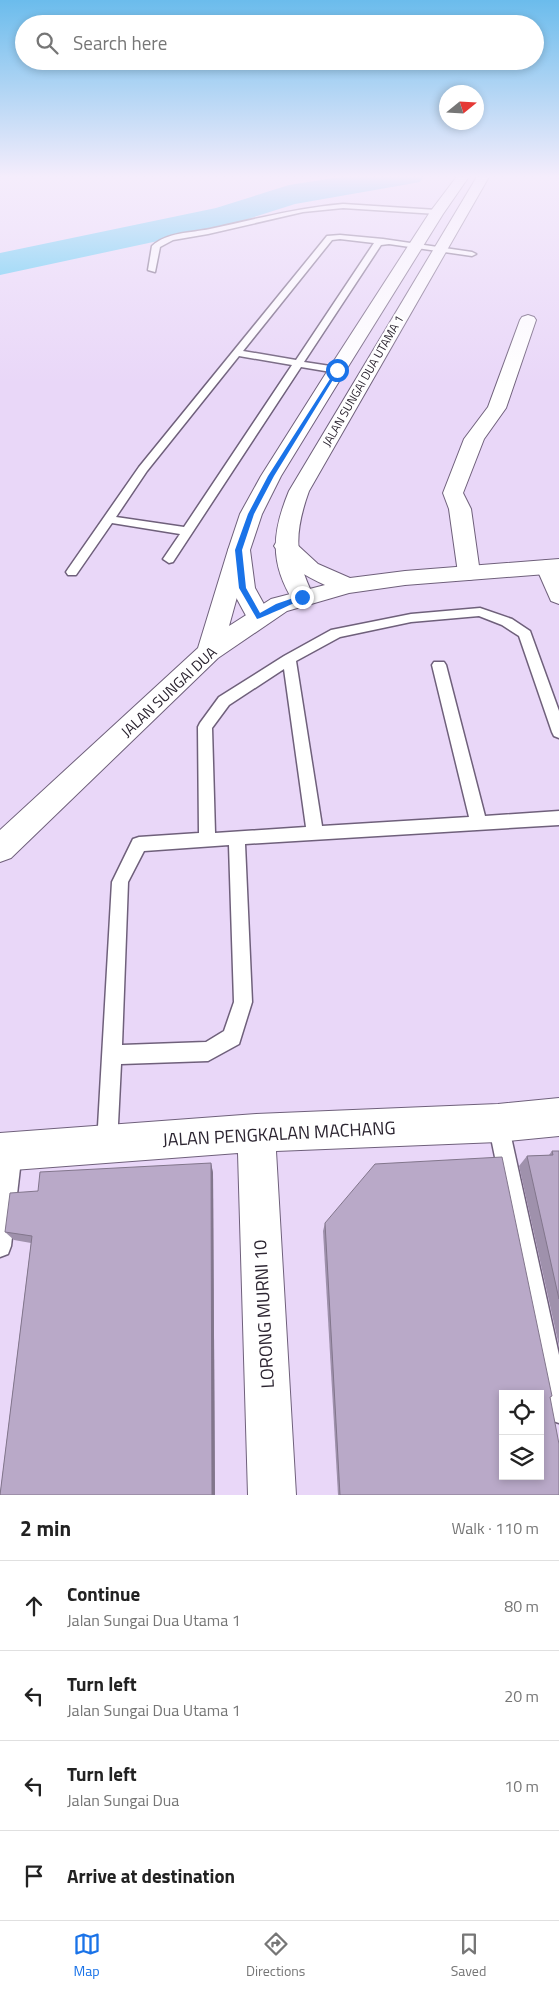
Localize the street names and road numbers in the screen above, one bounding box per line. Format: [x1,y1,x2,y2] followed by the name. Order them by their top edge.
[317,311,408,450] street label: JALAN SUNGAI DUA UTAMA 1
[115,641,222,742] street label: JALAN SUNGAI DUA
[162,1114,396,1153] street label: JALAN PENGKALAN MACHANG
[246,1239,281,1389] street label: LORONG MURNI 10

